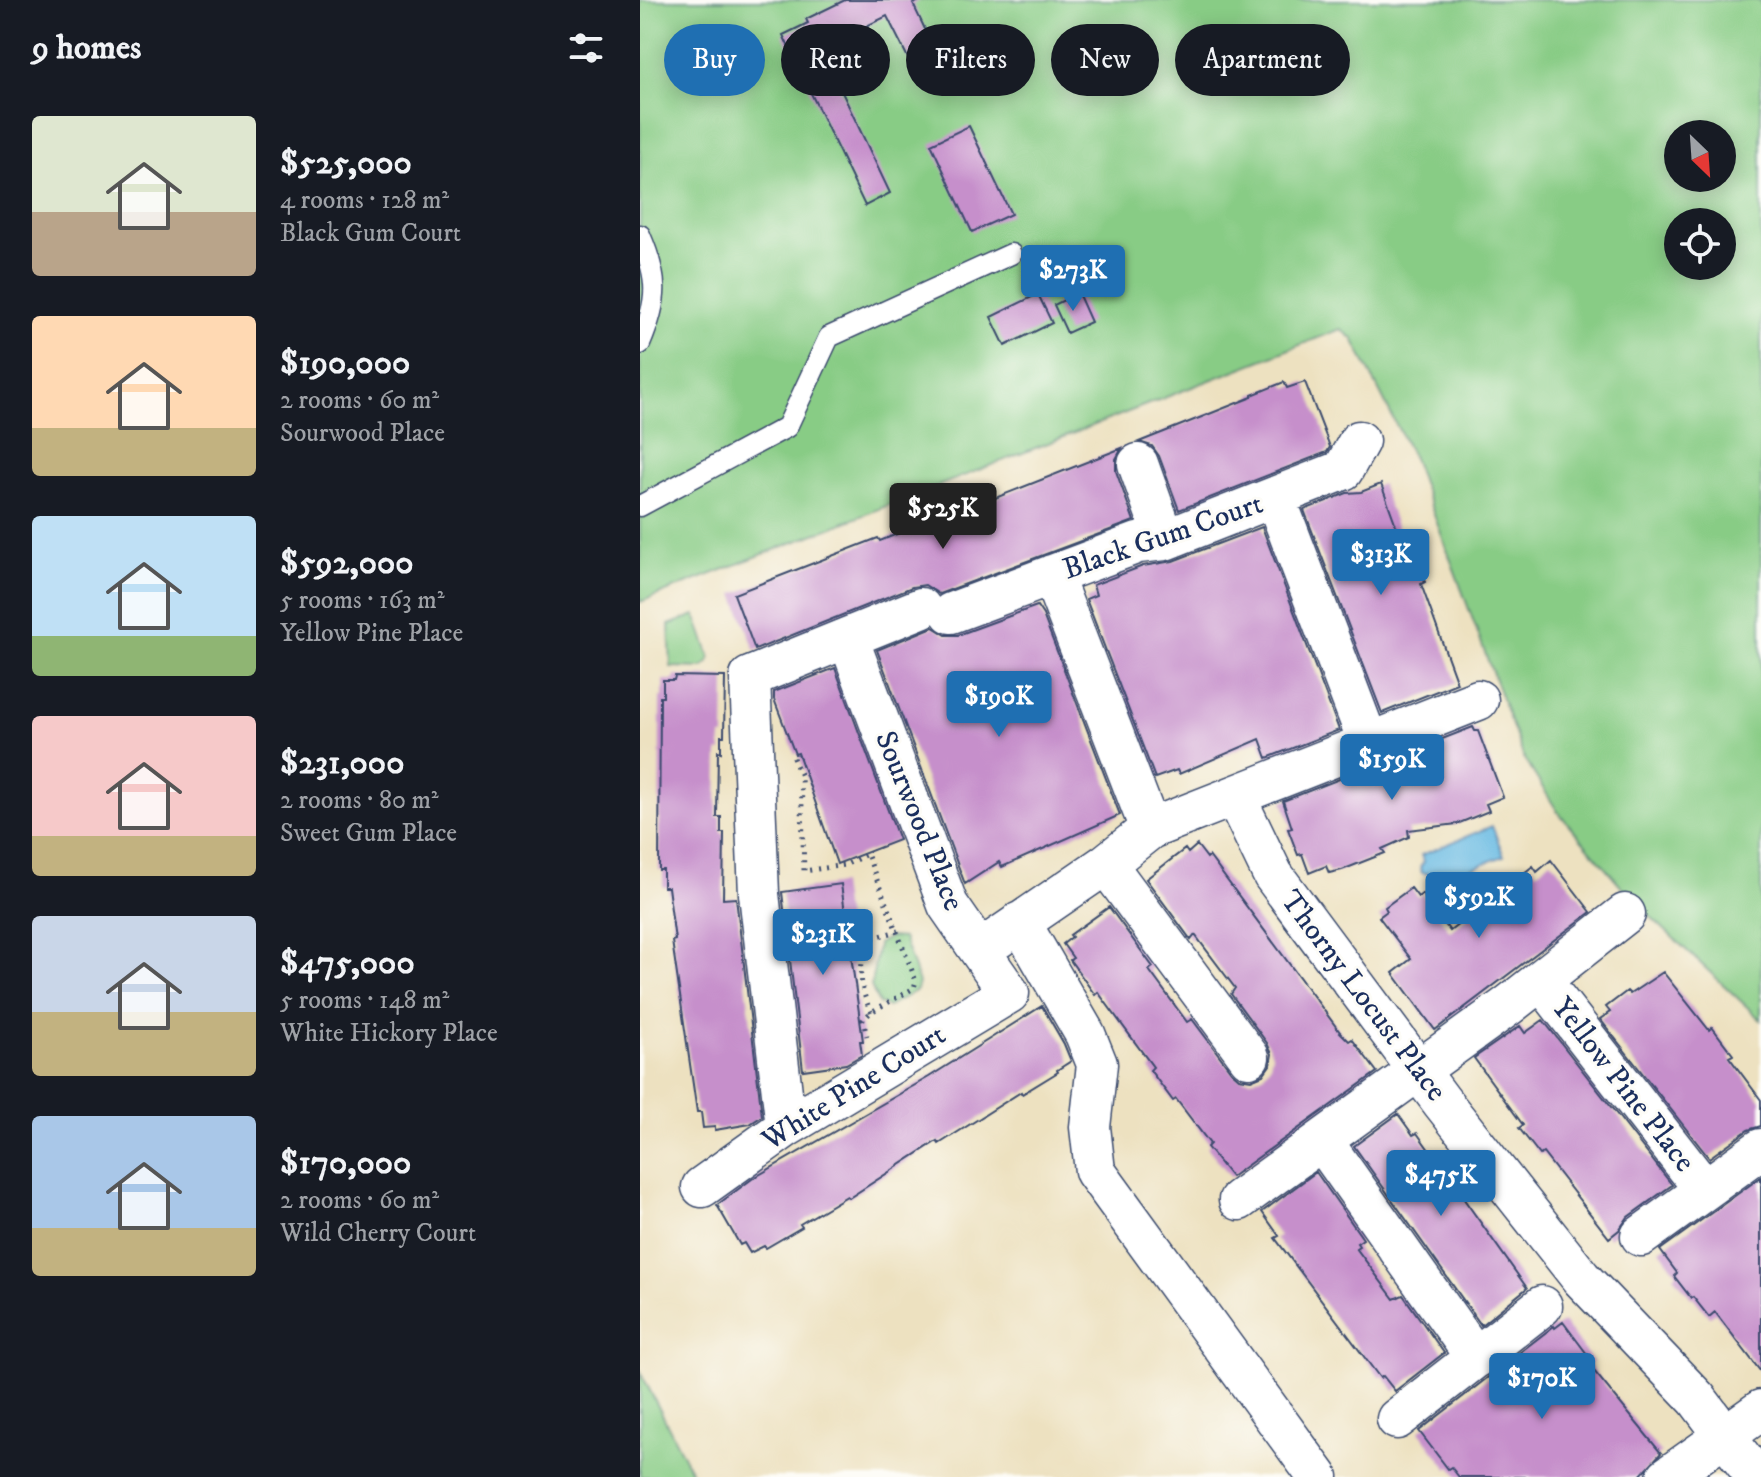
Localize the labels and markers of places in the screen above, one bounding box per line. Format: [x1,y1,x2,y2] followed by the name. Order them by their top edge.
[1017,245,1129,313] pin: $273K
[887,483,999,551] pin: $525K
[1325,529,1437,597] pin: $313K
[943,671,1055,739] pin: $190K
[1336,734,1448,802] pin: $159K
[1423,872,1535,940] pin: $592K
[767,909,879,977] pin: $231K
[1385,1150,1497,1218] pin: $475K
[1486,1353,1598,1421] pin: $170K

